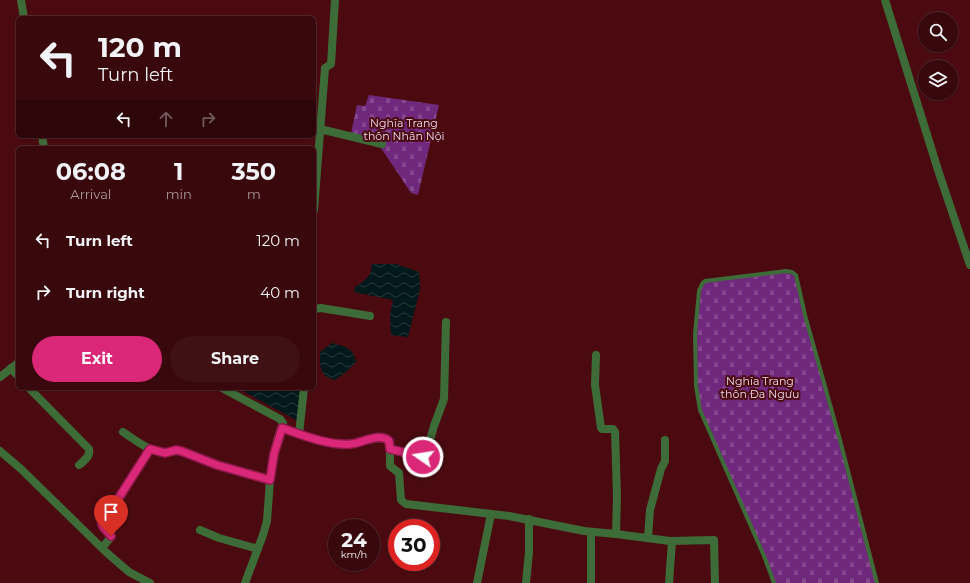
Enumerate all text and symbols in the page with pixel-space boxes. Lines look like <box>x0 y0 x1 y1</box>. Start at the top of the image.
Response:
map controls <box>918 12 958 100</box>
button: search <box>918 12 958 52</box>
text: 120 m <box>98 30 182 64</box>
icon: left <box>32 32 84 84</box>
button: layers <box>918 60 958 100</box>
text: Turn left <box>98 64 173 86</box>
icon: left <box>113 108 135 130</box>
icon: ahead <box>155 108 177 130</box>
icon: right <box>197 108 219 130</box>
park label: Nghĩa Trang thôn Nhân Nội <box>363 116 445 143</box>
text: 06:08 <box>56 157 126 186</box>
text: 1 <box>174 157 183 186</box>
text: 350 <box>232 157 276 186</box>
text: Arrival <box>70 186 111 202</box>
text: min <box>166 186 192 202</box>
text: m <box>247 186 261 202</box>
icon: left <box>32 229 54 251</box>
text: Turn left <box>66 231 133 250</box>
text: 120 m <box>256 231 300 250</box>
icon: right <box>32 281 54 303</box>
text: Turn right <box>66 283 145 302</box>
text: 40 m <box>260 283 300 302</box>
button: Exit <box>32 336 162 382</box>
button: Share <box>170 336 300 382</box>
park label: Nghĩa Trang thôn Đa Ngưu <box>721 374 799 401</box>
position arrow <box>402 436 444 478</box>
pin <box>94 495 128 536</box>
icon: arrive <box>100 501 122 523</box>
speed limit sign: 30 <box>388 519 440 571</box>
text: 24 <box>341 528 367 552</box>
text: km/h <box>341 548 367 561</box>

